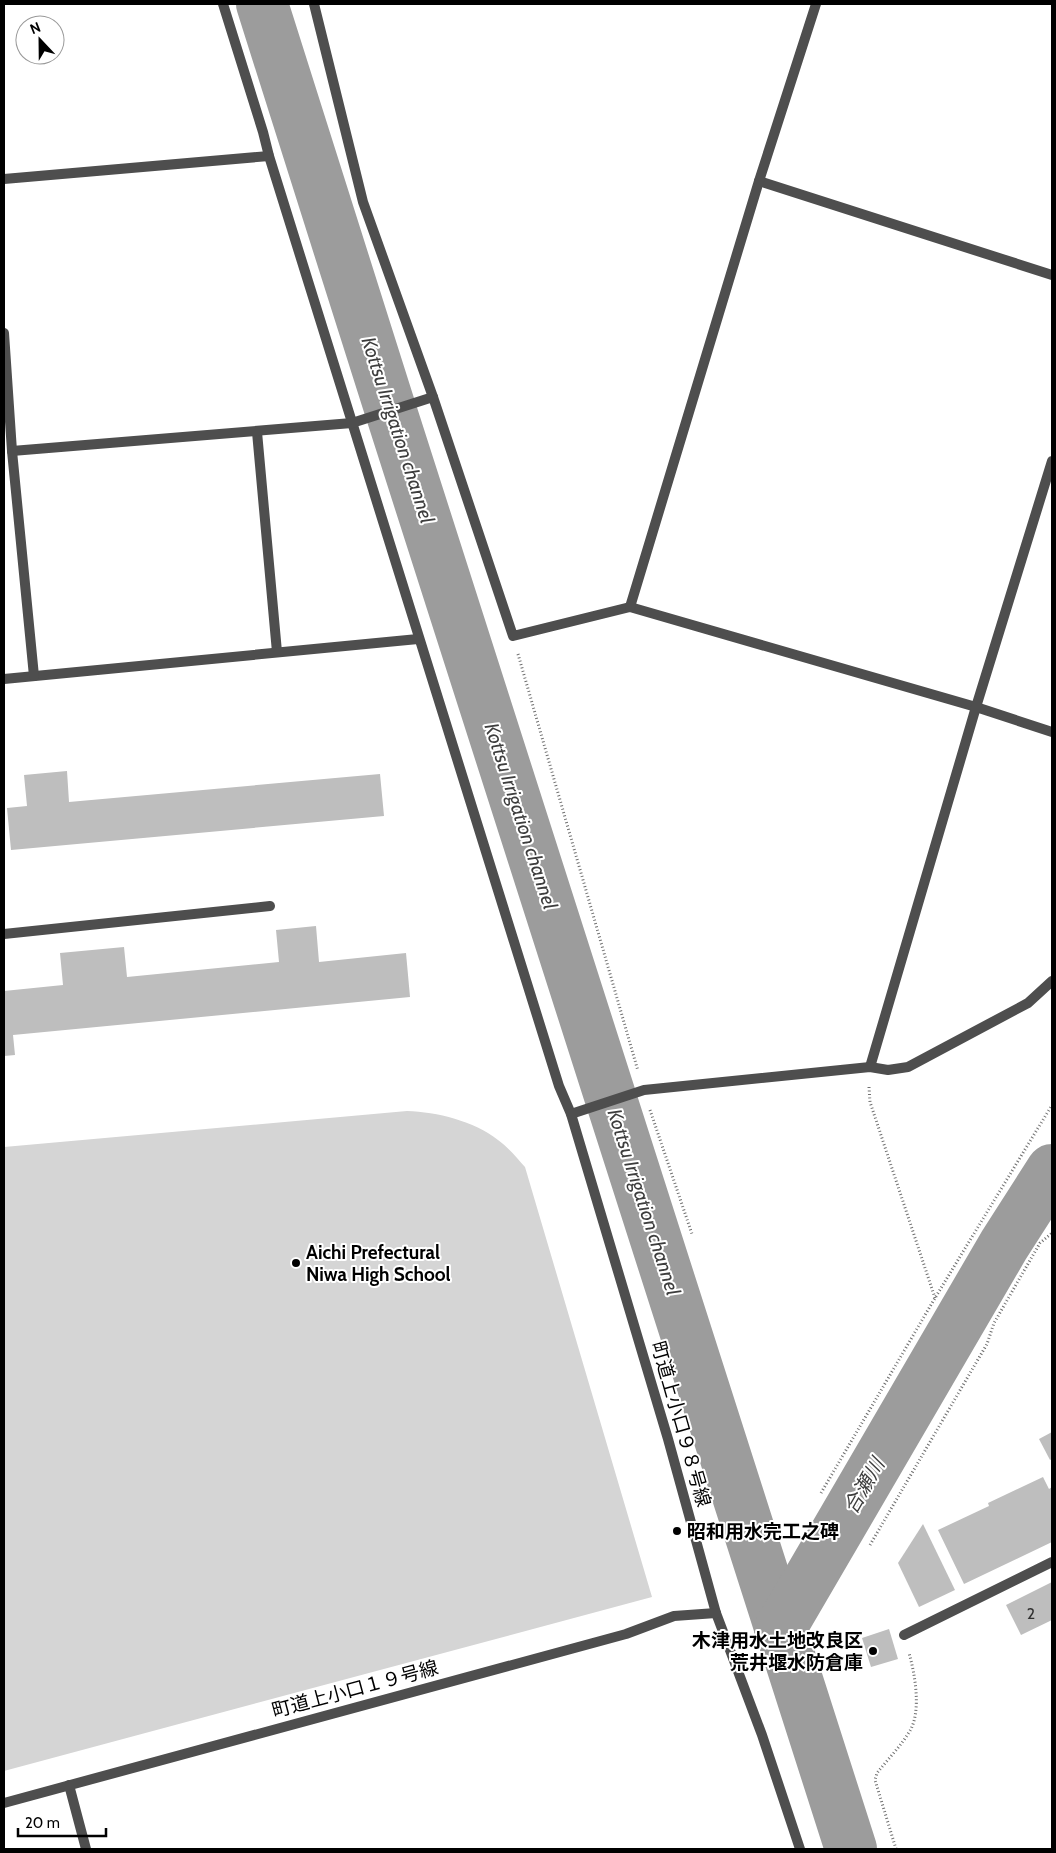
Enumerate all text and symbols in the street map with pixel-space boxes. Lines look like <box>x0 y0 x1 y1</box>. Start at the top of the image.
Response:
north arrow <box>15 15 65 65</box>
text: N <box>27 18 43 38</box>
water label: Kottsu Irrigation channel <box>357 334 440 526</box>
water label: Kottsu Irrigation channel <box>480 720 563 912</box>
water label: Kottsu Irrigation channel <box>603 1106 686 1298</box>
place label: Aichi Prefectural Niwa High School <box>306 1241 451 1286</box>
marker: Aichi Prefectural Niwa High School <box>290 1257 302 1269</box>
street label: 町道上小口９８号線 <box>646 1339 716 1509</box>
water label: 合瀬川 <box>839 1452 890 1518</box>
place label: 昭和用水完工之碑 <box>687 1520 839 1543</box>
marker: 昭和用水完工之碑 <box>671 1525 683 1537</box>
house number: 2 <box>1027 1604 1035 1623</box>
place label: 木津用水土地改良区 荒井堰水防倉庫 <box>692 1629 863 1674</box>
marker: 木津用水土地改良区 荒井堰水防倉庫 <box>867 1645 879 1657</box>
street label: 町道上小口１９号線 <box>269 1656 441 1722</box>
scale bar <box>18 1806 105 1838</box>
text: 20 m <box>25 1814 60 1832</box>

